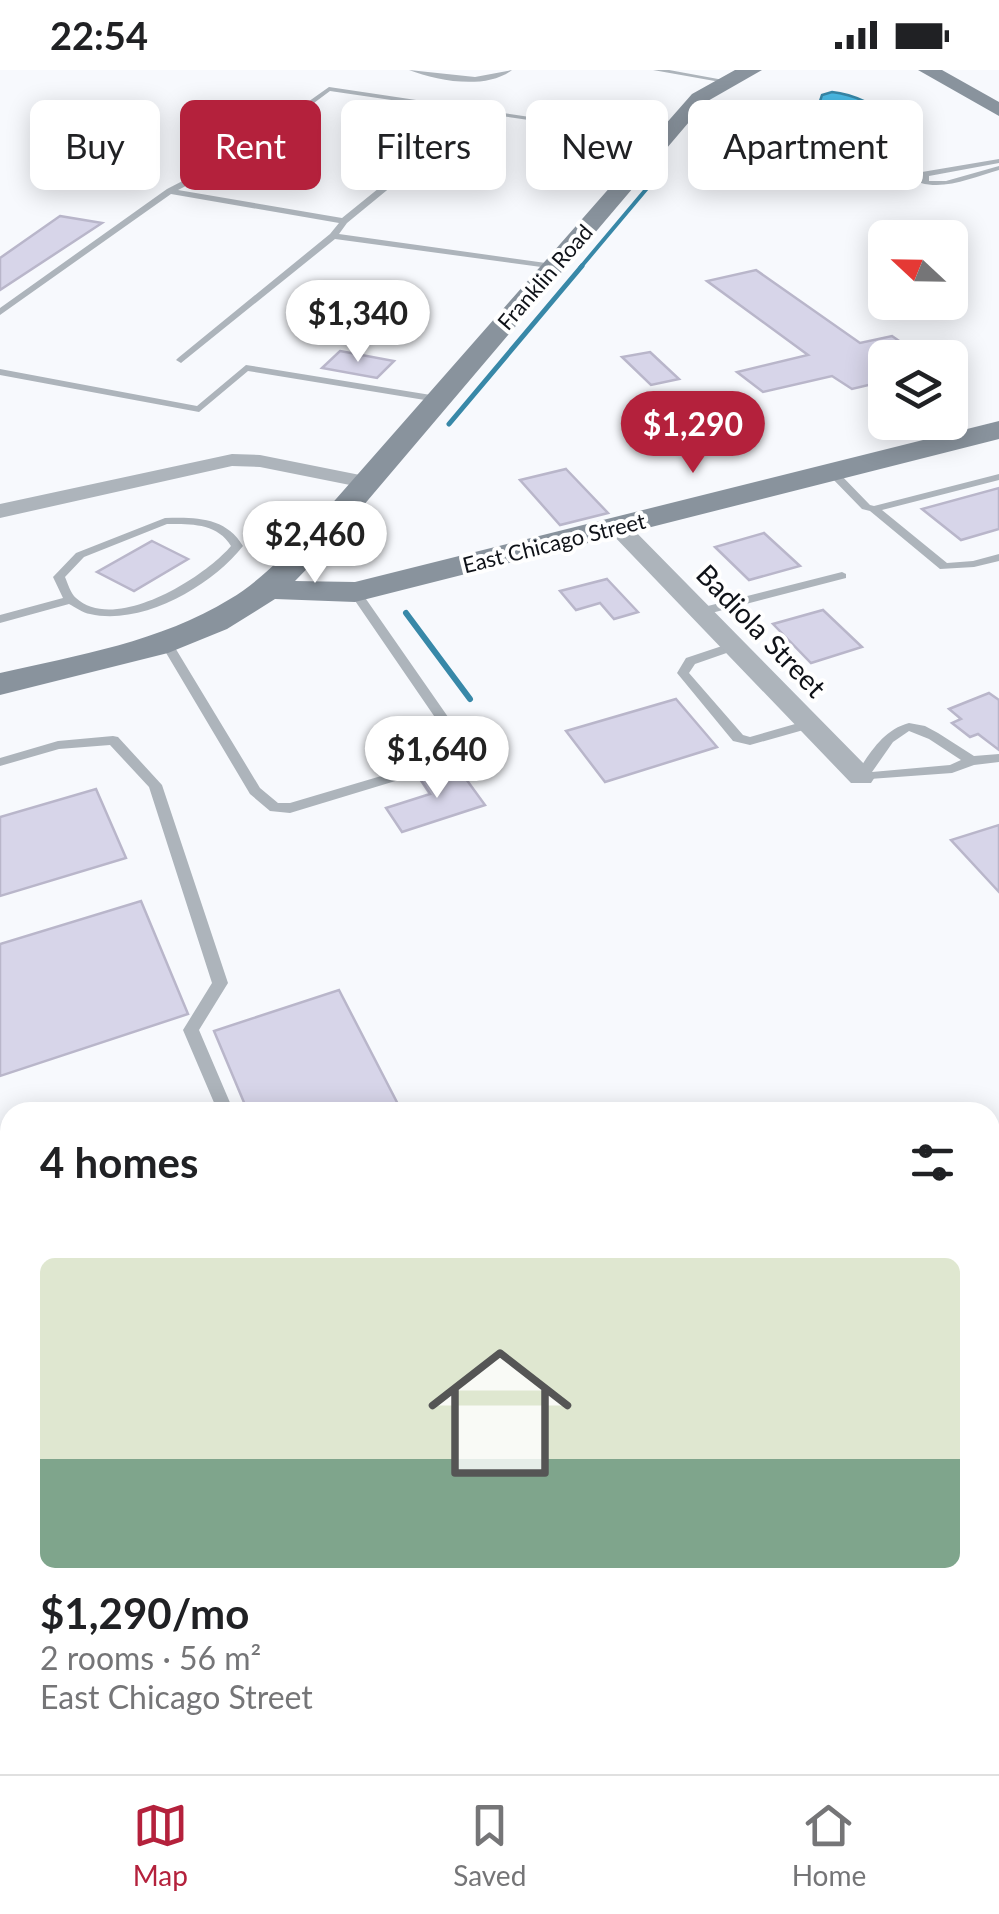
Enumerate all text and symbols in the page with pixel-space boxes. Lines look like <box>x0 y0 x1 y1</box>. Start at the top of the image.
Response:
text: 22:54 <box>50 12 148 58</box>
chip: Buy <box>30 100 160 190</box>
chip: Rent <box>180 100 321 190</box>
chip: Filters <box>341 100 506 190</box>
chip: New <box>526 100 668 190</box>
chip: Apartment <box>688 100 923 190</box>
street label: Franklin Road <box>491 218 598 335</box>
north arrow <box>868 220 968 320</box>
map controls <box>868 220 968 440</box>
pin: $1,340 <box>277 280 439 365</box>
text: $1,340 <box>308 293 408 332</box>
button: layers <box>868 340 968 440</box>
pin: $1,290 <box>612 391 774 476</box>
text: $1,290 <box>643 404 743 443</box>
pin: $2,460 <box>234 501 396 586</box>
street label: East Chicago Street <box>460 507 648 578</box>
text: $2,460 <box>265 514 365 553</box>
street label: Badiola Street <box>690 557 834 704</box>
pin: $1,640 <box>356 716 518 801</box>
text: $1,640 <box>387 729 487 768</box>
icon: filters <box>905 1135 960 1190</box>
text: 4 homes <box>40 1137 198 1187</box>
icon: home <box>410 1323 590 1503</box>
text: $1,290/mo <box>40 1588 249 1638</box>
text: 2 rooms · 56 m² <box>40 1638 261 1677</box>
text: East Chicago Street <box>40 1677 313 1716</box>
tab: Map <box>133 1798 188 1892</box>
tab: Saved <box>453 1798 526 1892</box>
tab: Home <box>792 1798 866 1892</box>

